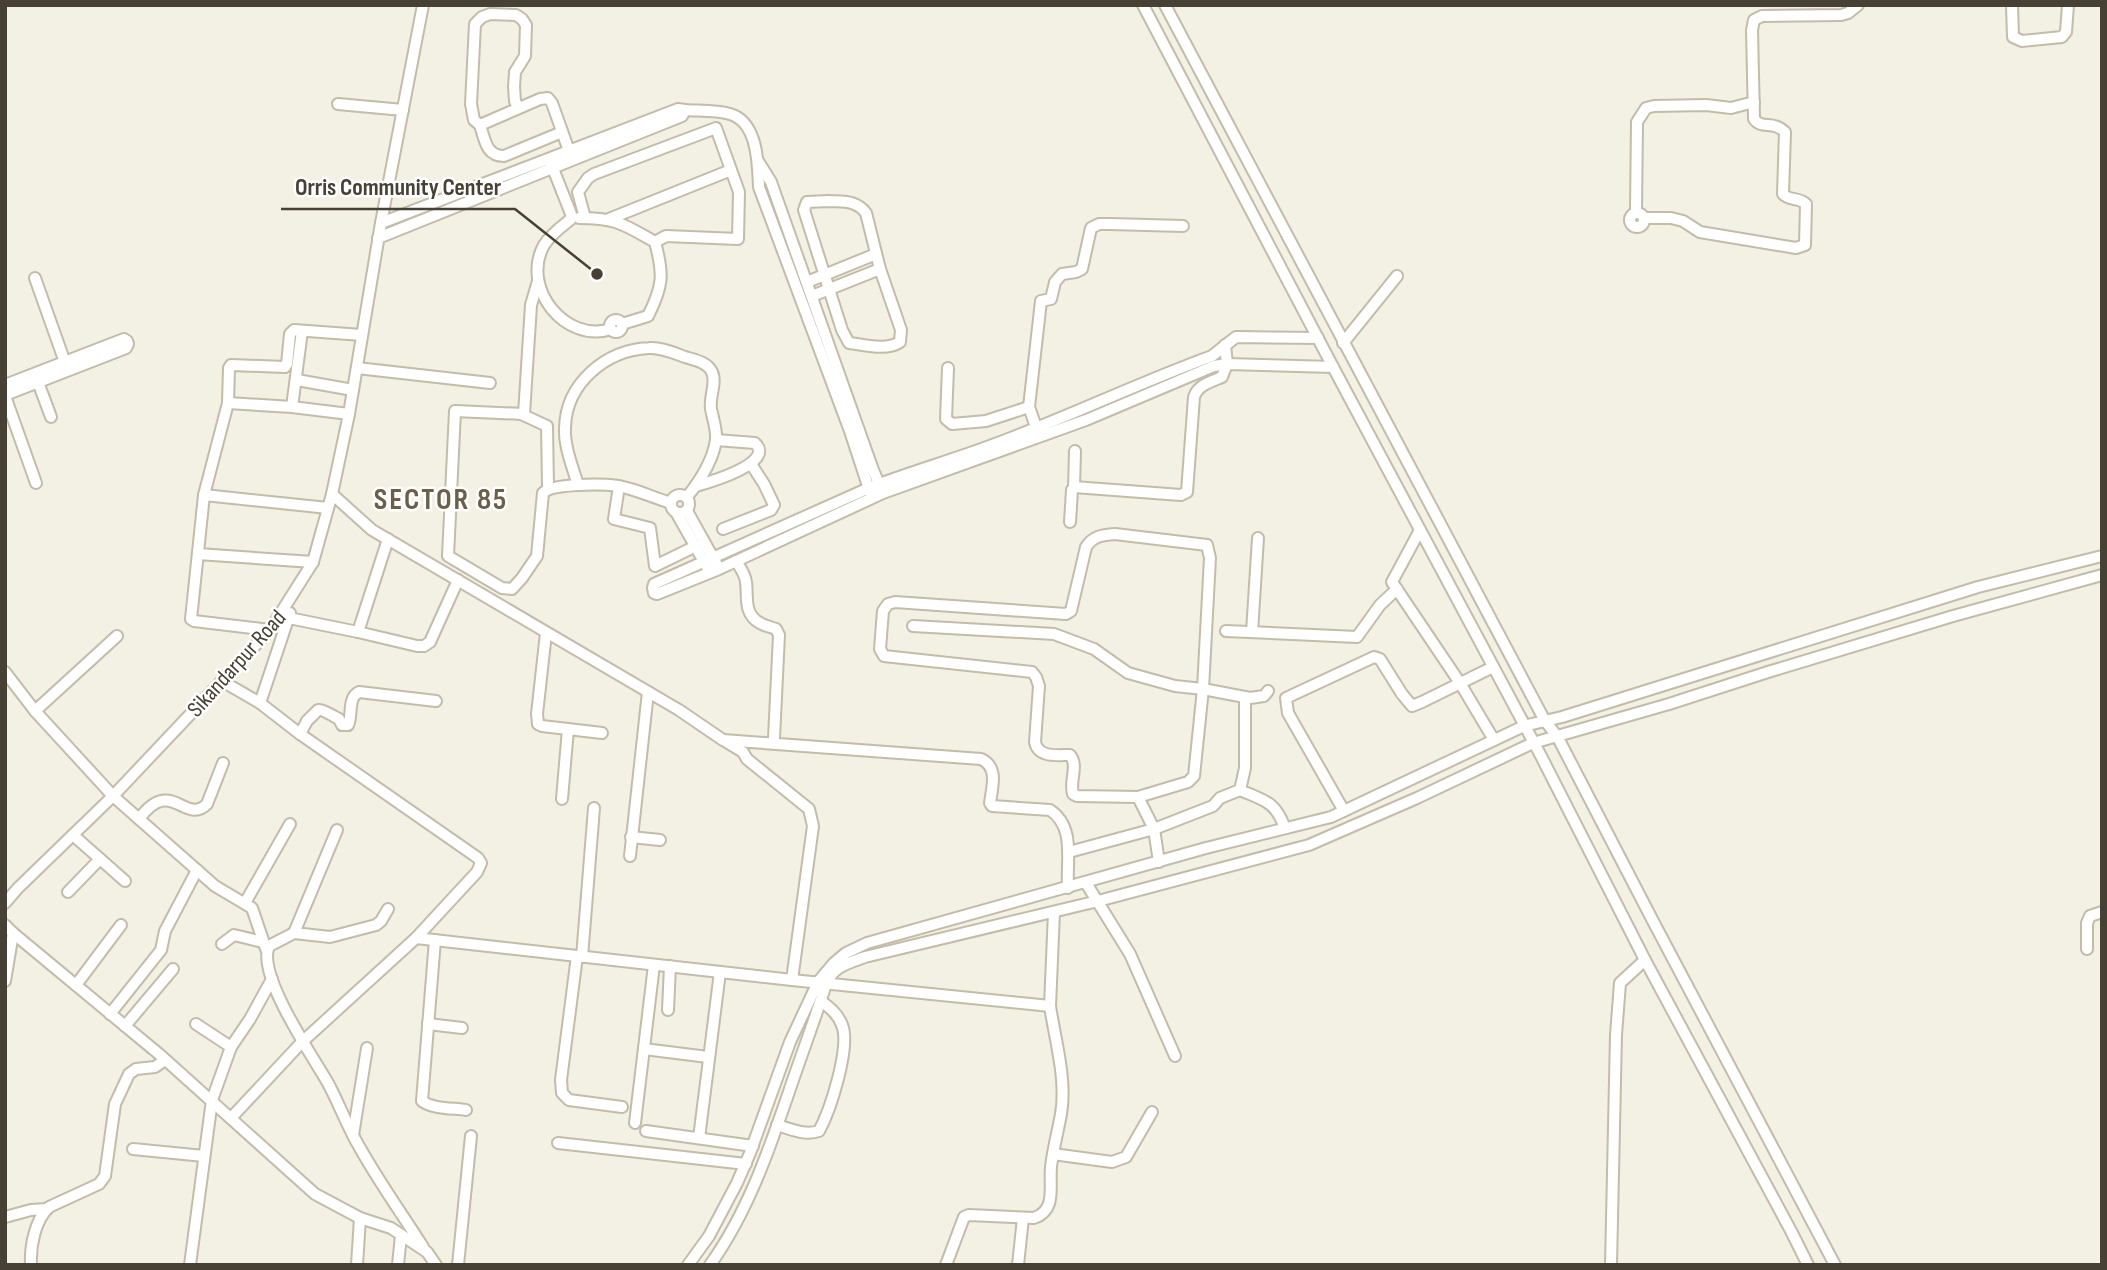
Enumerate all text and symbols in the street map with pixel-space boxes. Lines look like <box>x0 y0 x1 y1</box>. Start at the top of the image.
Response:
callout: Orris Community Center <box>281 164 515 209</box>
text: Orris Community Center <box>295 173 502 202</box>
district label: SECTOR 85 <box>374 482 508 518</box>
street label: Sikandarpur Road <box>181 604 292 723</box>

